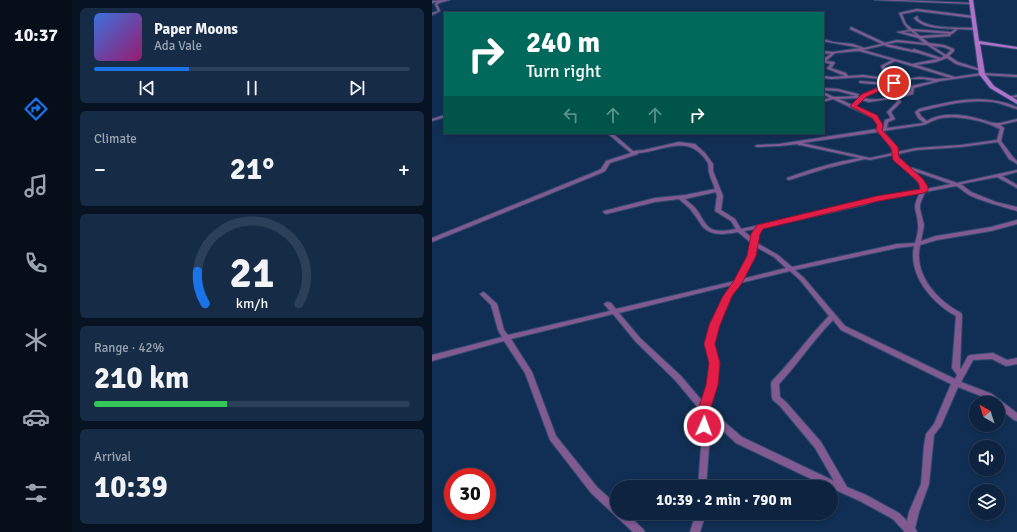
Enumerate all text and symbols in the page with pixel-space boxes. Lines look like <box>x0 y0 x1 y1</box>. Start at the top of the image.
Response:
text: Paper Moons <box>154 20 238 38</box>
text: 10:37 <box>14 24 58 46</box>
text: 240 m <box>526 26 600 60</box>
icon: right <box>460 28 512 80</box>
text: Ada Vale <box>154 38 202 54</box>
text: Turn right <box>526 60 601 82</box>
pin <box>877 66 911 100</box>
icon: arrive <box>883 72 905 94</box>
icon: previous <box>136 77 158 99</box>
icon: pause <box>241 77 263 99</box>
icon: next <box>346 77 368 99</box>
icon: directions <box>22 95 50 123</box>
icon: left <box>560 104 582 126</box>
icon: ahead <box>602 104 624 126</box>
icon: ahead <box>644 104 666 126</box>
icon: right <box>686 104 708 126</box>
text: Climate <box>94 131 137 147</box>
text: 21° <box>230 151 274 188</box>
text: − <box>94 156 106 183</box>
text: + <box>398 156 410 183</box>
icon: music <box>22 172 50 200</box>
text: 21 <box>230 248 274 299</box>
icon: phone <box>22 249 50 277</box>
text: km/h <box>236 295 268 312</box>
icon: climate <box>22 326 50 354</box>
text: Range · 42% <box>94 340 164 356</box>
text: 210 km <box>94 360 189 397</box>
north arrow <box>969 396 1005 432</box>
map controls <box>969 396 1005 520</box>
icon: car <box>22 403 50 431</box>
position arrow <box>683 405 725 447</box>
button: sound <box>969 440 1005 476</box>
text: Arrival <box>94 449 131 465</box>
speed limit sign: 30 <box>444 468 496 520</box>
text: 10:39 <box>94 469 168 506</box>
icon: filters <box>22 479 50 507</box>
button: layers <box>969 484 1005 520</box>
text: 10:39 · 2 min · 790 m <box>656 491 792 509</box>

